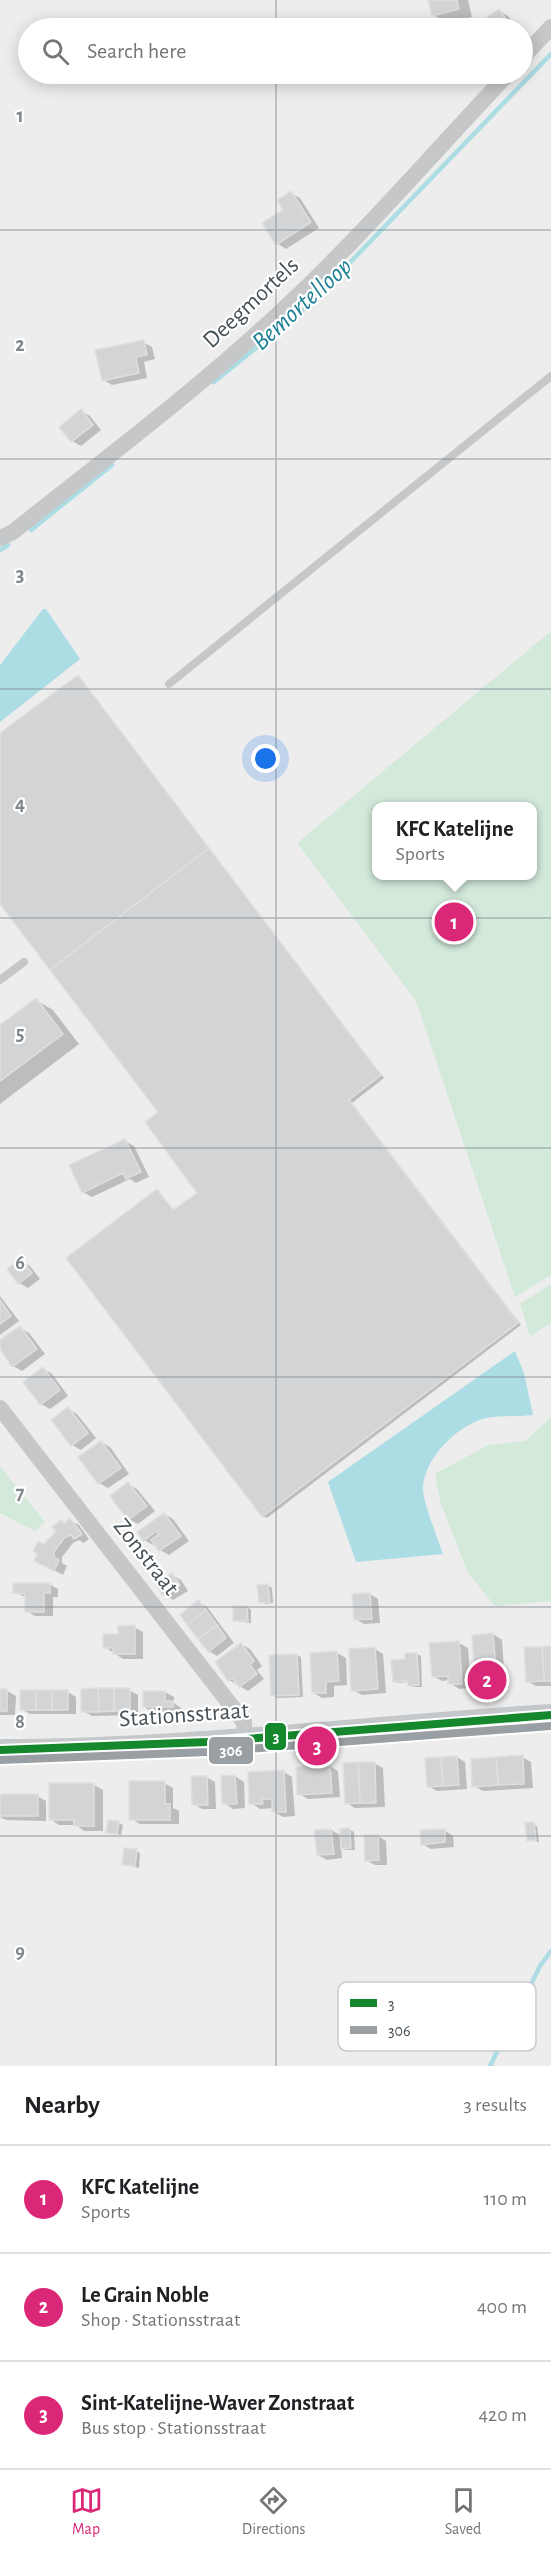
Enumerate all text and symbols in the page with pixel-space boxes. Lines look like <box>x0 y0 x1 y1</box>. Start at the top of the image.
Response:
search box <box>18 18 533 84</box>
icon: search <box>39 35 72 68</box>
text: Search here <box>87 40 186 62</box>
text: 1 <box>16 106 24 126</box>
street label: Deegmortels <box>199 253 303 353</box>
water label: Bemortelloop <box>247 253 357 355</box>
text: 2 <box>15 335 25 355</box>
text: 3 <box>16 565 24 585</box>
your location <box>251 744 280 773</box>
text: 4 <box>15 794 25 814</box>
popup <box>372 802 537 880</box>
text: KFC Katelijne <box>395 818 514 840</box>
text: Sports <box>395 844 445 864</box>
pin: 1 <box>434 900 474 944</box>
text: 5 <box>16 1024 24 1044</box>
text: 6 <box>15 1253 25 1273</box>
text: 7 <box>16 1483 25 1503</box>
street label: Zonstraat <box>109 1514 183 1600</box>
pin: 2 <box>468 1658 506 1702</box>
street label: Stationsstraat <box>118 1698 250 1732</box>
text: 8 <box>15 1712 25 1732</box>
line badge: 3 <box>264 1722 287 1751</box>
pin: 3 <box>298 1724 336 1768</box>
text: 3 <box>273 1729 280 1745</box>
line badge: 306 <box>208 1736 254 1765</box>
text: 306 <box>220 1743 243 1759</box>
text: 9 <box>15 1942 25 1962</box>
legend <box>338 1982 536 2051</box>
text: 3 <box>388 1996 395 2012</box>
text: 306 <box>388 2023 411 2039</box>
text: Nearby <box>24 2092 100 2118</box>
text: 3 results <box>463 2095 527 2115</box>
text: KFC Katelijne <box>81 2176 199 2198</box>
text: 1 <box>40 2189 47 2209</box>
text: 110 m <box>483 2189 527 2209</box>
text: Sports <box>81 2202 130 2222</box>
text: Le Grain Noble <box>81 2284 209 2306</box>
text: 2 <box>39 2297 48 2317</box>
text: 400 m <box>477 2297 527 2317</box>
text: Shop · Stationsstraat <box>81 2310 240 2330</box>
text: Sint-Katelijne-Waver Zonstraat <box>81 2392 354 2414</box>
text: 3 <box>39 2405 48 2425</box>
text: 420 m <box>478 2405 527 2425</box>
text: Bus stop · Stationsstraat <box>81 2418 266 2438</box>
tab: Map <box>70 2484 103 2539</box>
tab: Directions <box>242 2484 306 2539</box>
tab: Saved <box>445 2484 481 2539</box>

